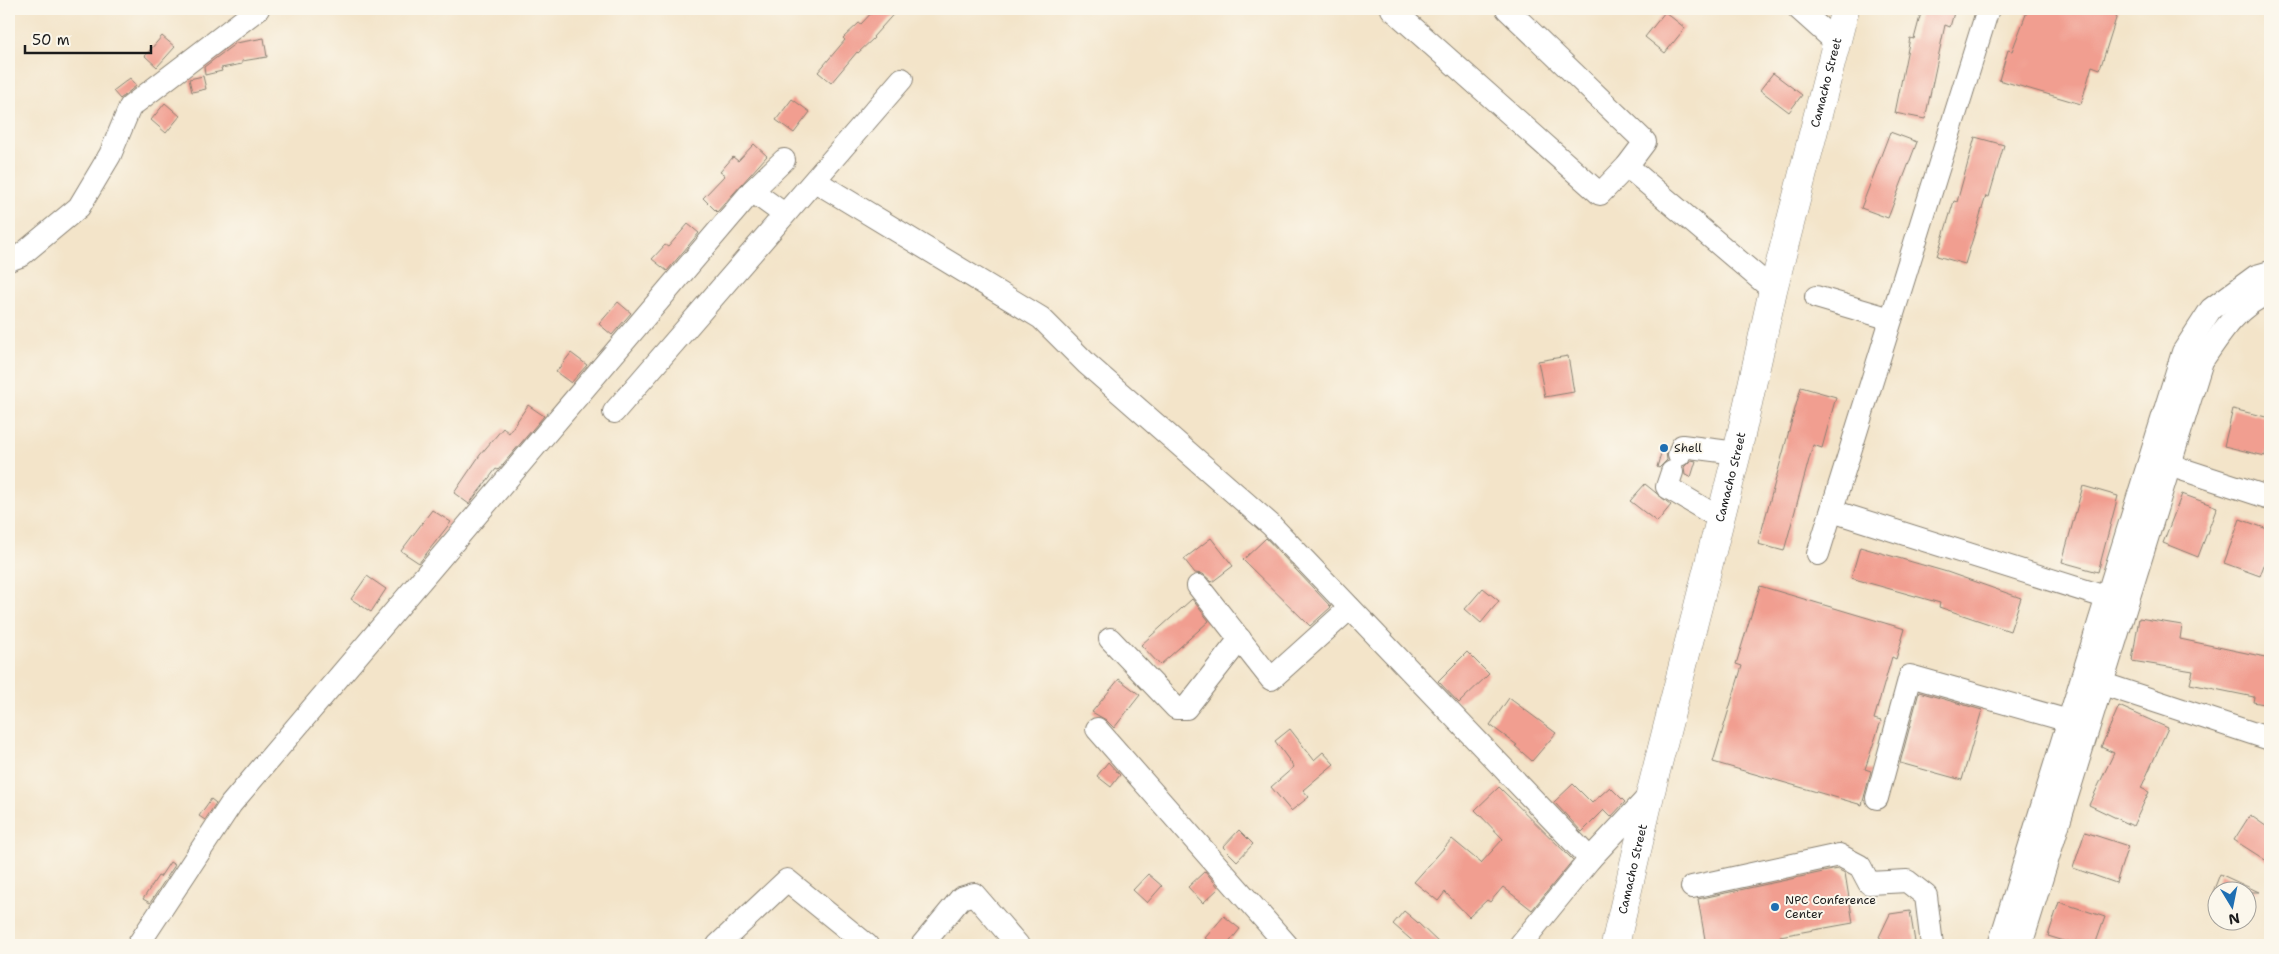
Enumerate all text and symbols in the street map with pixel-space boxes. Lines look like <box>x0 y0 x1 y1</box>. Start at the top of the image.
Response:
scale bar <box>25 22 151 54</box>
text: 50 m <box>32 30 70 50</box>
street label: Camacho Street <box>1807 36 1845 129</box>
street label: Camacho Street <box>1712 431 1749 524</box>
place label: Shell <box>1674 440 1702 456</box>
marker: Shell <box>1658 442 1670 454</box>
street label: Camacho Street <box>1614 822 1651 916</box>
north arrow <box>2206 882 2256 932</box>
place label: NPC Conference Center <box>1785 892 1876 922</box>
marker: NPC Conference Center <box>1769 901 1781 913</box>
text: N <box>2227 909 2241 929</box>

